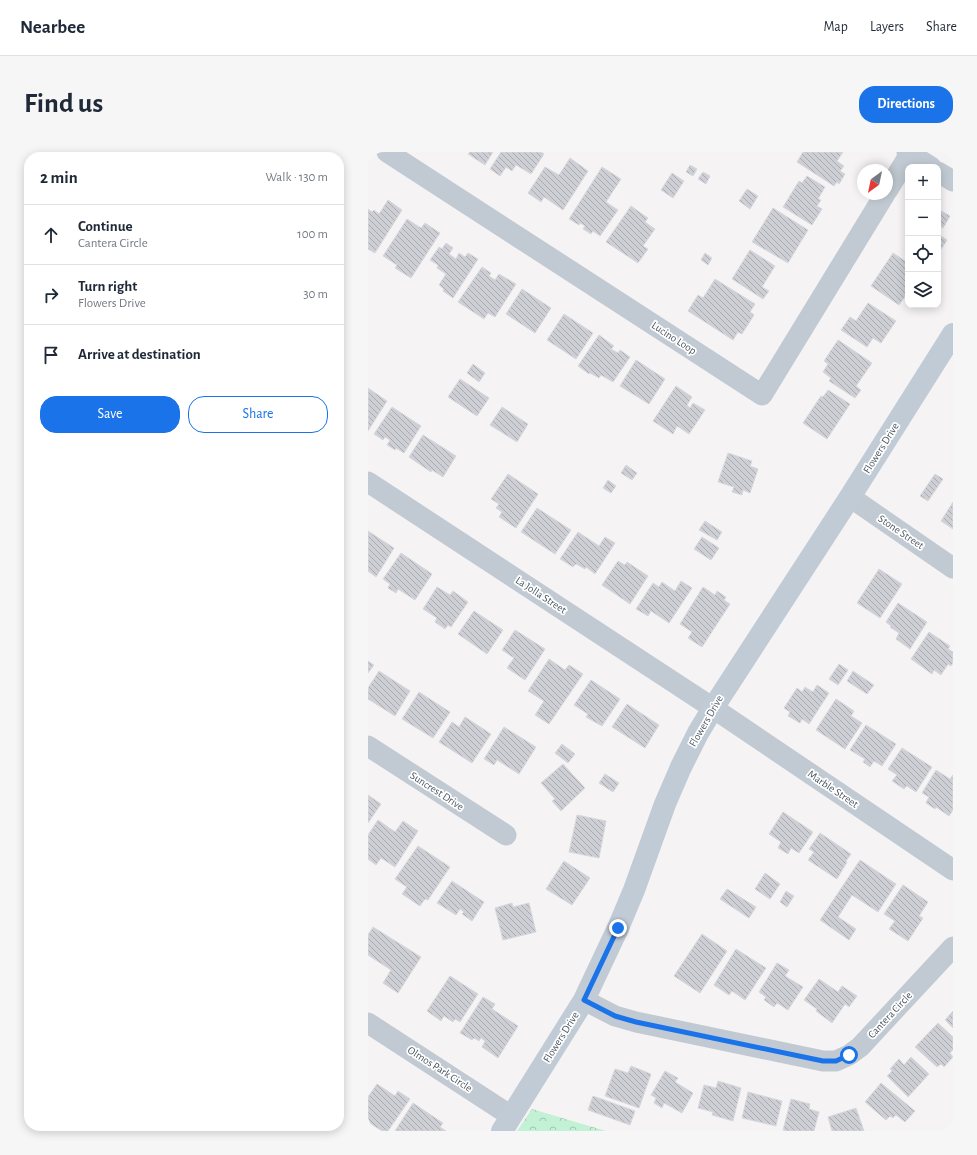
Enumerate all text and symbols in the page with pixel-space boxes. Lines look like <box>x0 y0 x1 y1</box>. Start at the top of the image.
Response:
text: Nearbee <box>20 18 85 37</box>
text: Map <box>823 20 848 34</box>
text: Layers <box>870 20 904 34</box>
text: Share <box>926 20 957 34</box>
button: Directions <box>859 86 953 123</box>
text: Find us <box>24 90 103 118</box>
north arrow <box>857 164 893 200</box>
map controls <box>905 164 941 308</box>
button: + <box>905 164 941 200</box>
text: 2 min <box>40 169 78 186</box>
text: Walk · 130 m <box>265 171 328 184</box>
button: − <box>905 200 941 236</box>
text: Continue <box>78 219 133 234</box>
icon: ahead <box>40 224 62 246</box>
text: 100 m <box>297 228 328 241</box>
button: locate <box>905 236 941 272</box>
text: Cantera Circle <box>78 237 148 250</box>
button: layers <box>905 272 941 308</box>
text: Turn right <box>78 279 137 294</box>
icon: right <box>40 284 62 306</box>
text: 30 m <box>303 288 328 301</box>
text: Flowers Drive <box>78 297 146 310</box>
street label: Lucino Loop <box>650 320 699 357</box>
icon: arrive <box>40 344 62 366</box>
text: Arrive at destination <box>78 347 201 362</box>
button: Save <box>40 396 180 433</box>
button: Share <box>188 396 328 433</box>
street label: Flowers Drive <box>861 421 901 475</box>
street label: Stone Street <box>876 513 926 551</box>
street label: La Jolla Street <box>514 575 569 616</box>
street label: Flowers Drive <box>687 693 725 749</box>
street label: Marble Street <box>806 768 861 810</box>
street label: Suncrest Drive <box>408 770 466 812</box>
route end <box>609 919 627 937</box>
street label: Cantera Circle <box>866 990 914 1040</box>
street label: Flowers Drive <box>541 1010 581 1064</box>
street label: Olmos Park Circle <box>406 1044 474 1094</box>
route start <box>840 1046 858 1064</box>

